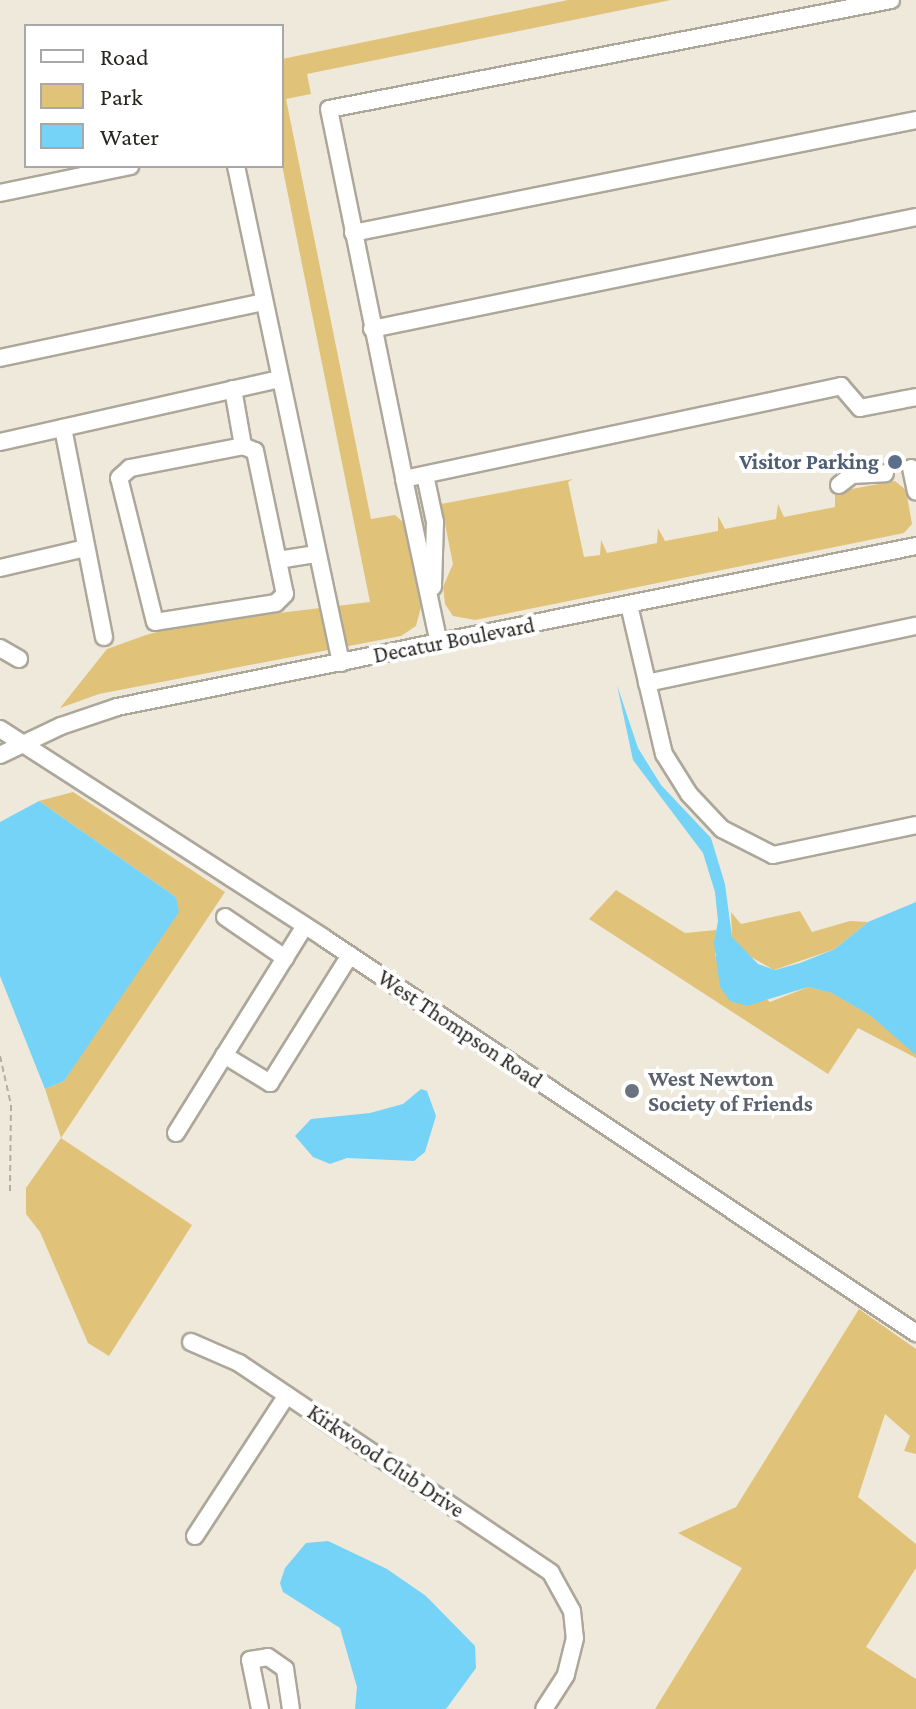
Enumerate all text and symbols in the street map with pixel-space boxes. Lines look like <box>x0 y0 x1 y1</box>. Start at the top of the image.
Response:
legend <box>24 24 284 168</box>
text: Road <box>100 43 149 70</box>
text: Park <box>100 83 143 110</box>
text: Water <box>100 123 159 150</box>
place label: Visitor Parking <box>739 449 879 475</box>
marker: Visitor Parking <box>886 453 904 471</box>
street label: Decatur Boulevard <box>371 611 537 669</box>
street label: West Thompson Road <box>373 964 547 1094</box>
place label: West Newton Society of Friends <box>648 1065 813 1116</box>
marker: West Newton Society of Friends <box>623 1082 641 1100</box>
street label: Kirkwood Club Drive <box>303 1399 469 1523</box>

